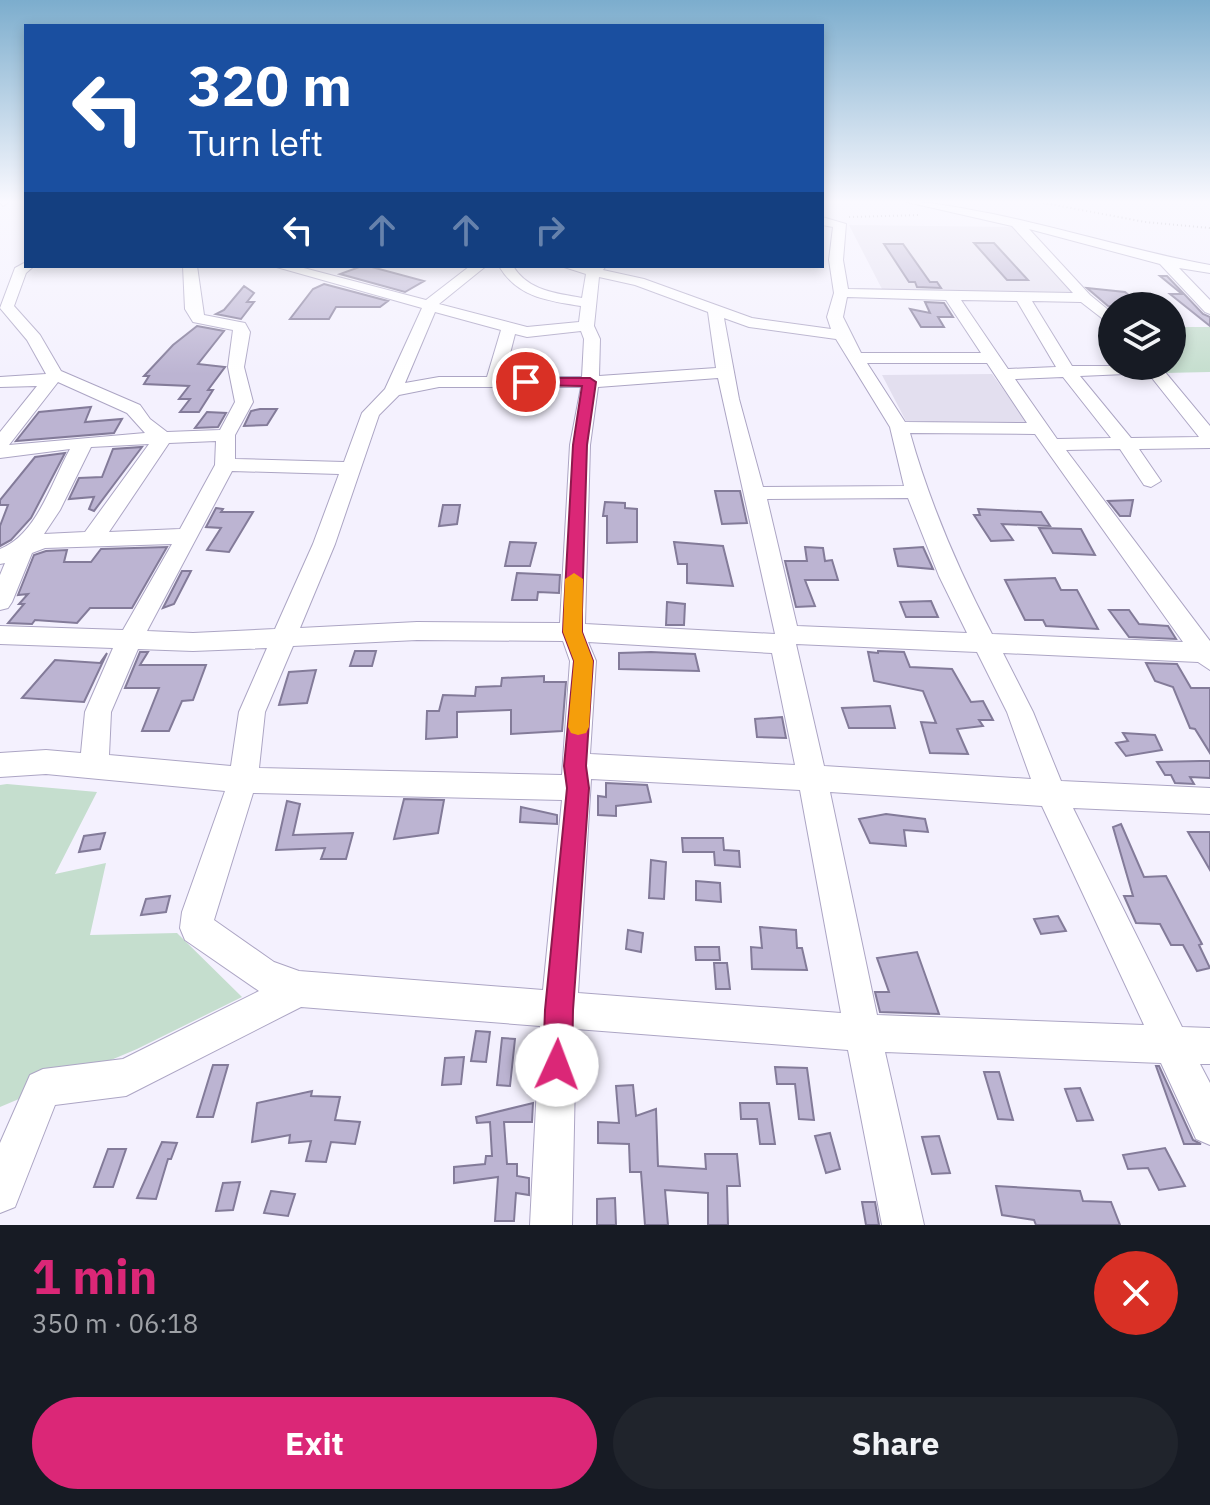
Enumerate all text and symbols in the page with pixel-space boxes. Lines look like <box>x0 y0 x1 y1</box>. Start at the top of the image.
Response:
text: 320 m <box>188 49 352 121</box>
icon: left <box>56 56 160 160</box>
text: Turn left <box>188 119 323 166</box>
icon: left <box>276 208 320 252</box>
icon: ahead <box>360 208 404 252</box>
icon: ahead <box>444 208 488 252</box>
icon: right <box>528 208 572 252</box>
map controls <box>1098 292 1186 380</box>
button: layers <box>1098 292 1186 380</box>
pin <box>492 348 560 416</box>
icon: arrive <box>504 360 548 404</box>
position arrow <box>515 1023 599 1107</box>
text: 1 min <box>32 1245 157 1307</box>
button: close <box>1094 1251 1178 1335</box>
text: 350 m · 06:18 <box>32 1306 198 1340</box>
button: Exit <box>32 1397 597 1489</box>
button: Share <box>613 1397 1178 1489</box>

